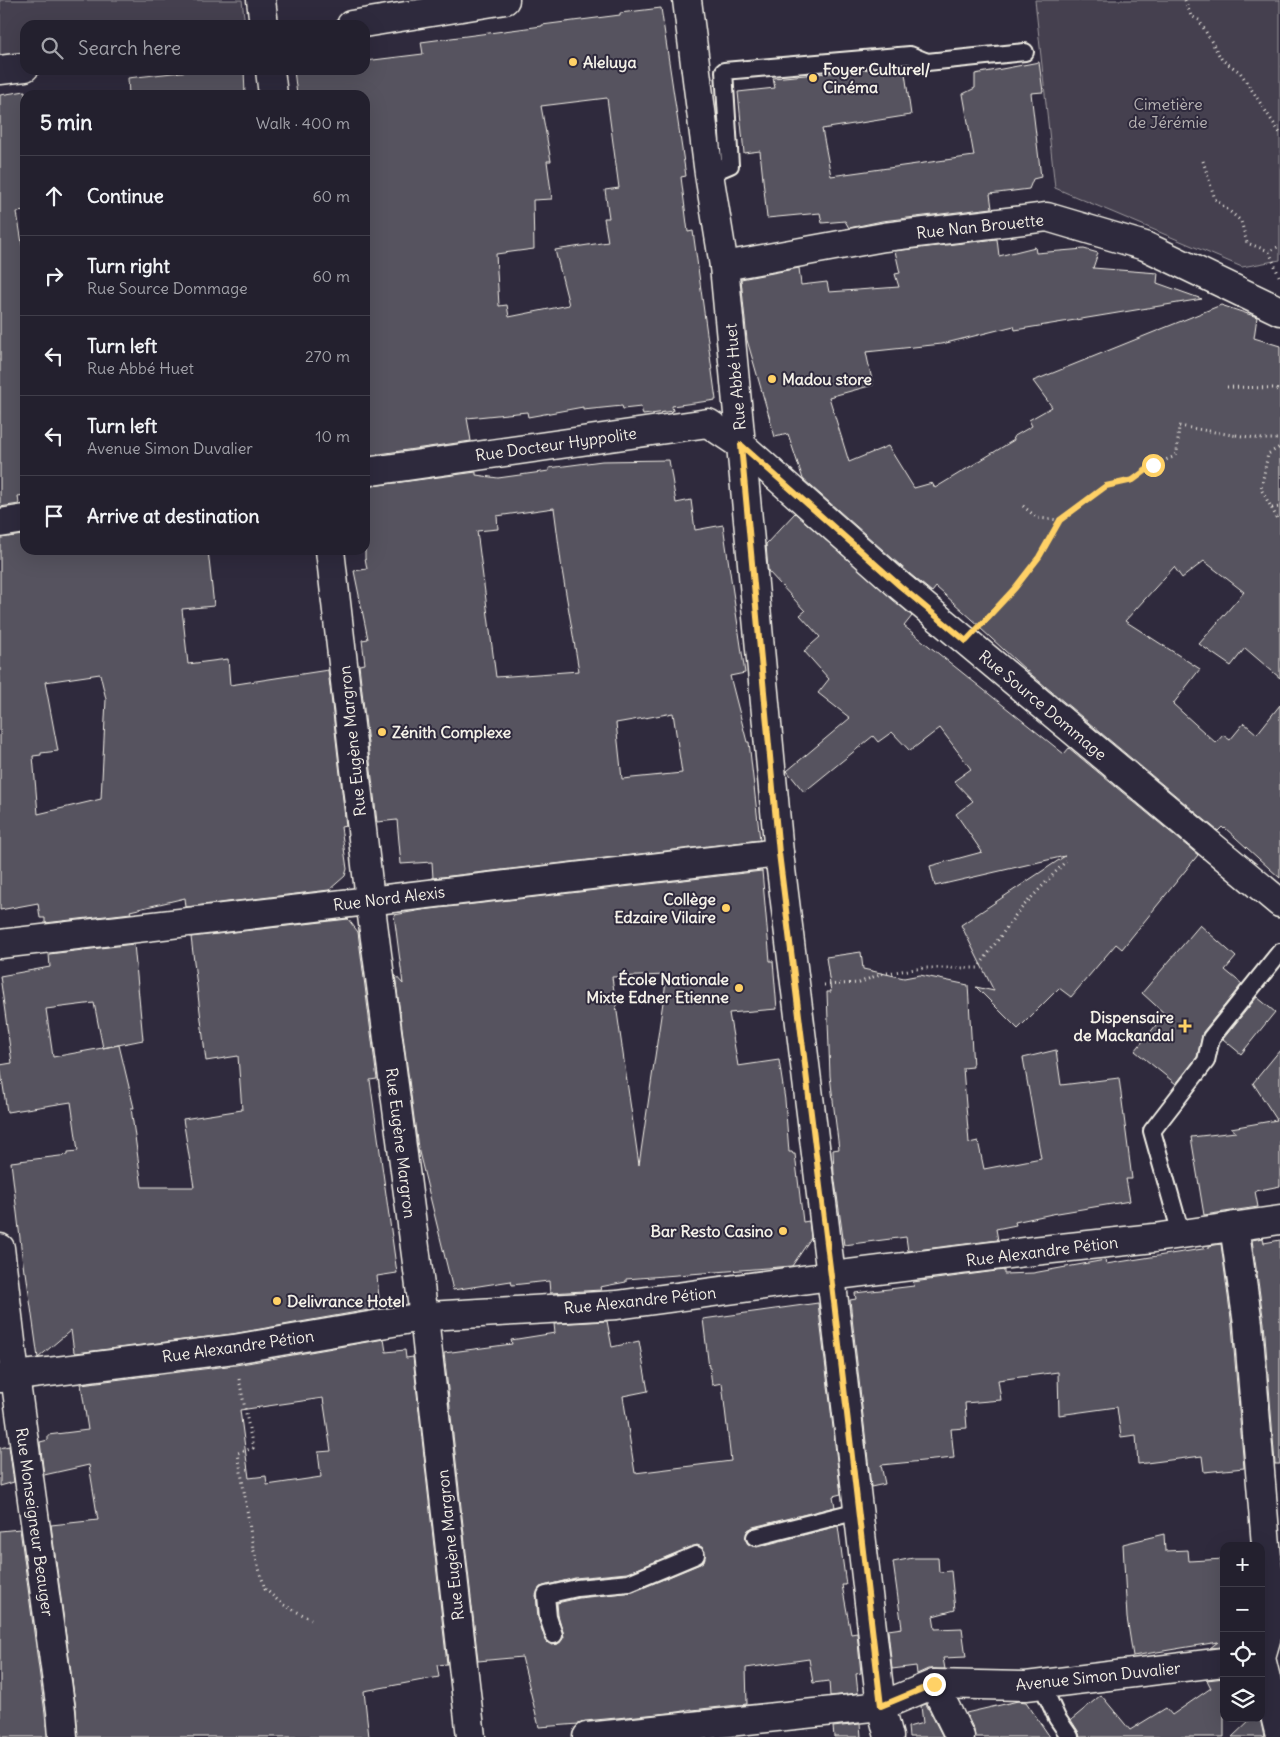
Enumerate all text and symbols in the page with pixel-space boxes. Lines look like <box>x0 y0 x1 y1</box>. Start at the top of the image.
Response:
search box <box>20 20 370 75</box>
icon: search <box>38 34 66 62</box>
text: Search here <box>78 36 181 60</box>
place label: Aleluya <box>583 52 637 73</box>
marker: Aleluya <box>567 56 579 68</box>
place label: Foyer Culturel/ Cinéma <box>823 59 931 97</box>
marker: Foyer Culturel/ Cinéma <box>807 72 819 84</box>
park label: Cimetière de Jérémie <box>1128 94 1208 132</box>
text: 5 min <box>40 109 92 136</box>
text: Walk · 400 m <box>256 113 350 133</box>
icon: ahead <box>40 182 68 210</box>
text: Continue <box>87 184 164 208</box>
text: 60 m <box>312 186 350 206</box>
street label: Rue Nan Brouette <box>915 209 1045 243</box>
text: Turn right <box>87 254 170 278</box>
icon: right <box>40 262 68 290</box>
text: 60 m <box>312 266 350 286</box>
text: Rue Source Dommage <box>87 278 248 298</box>
street label: Rue Abbé Huet <box>720 322 750 431</box>
text: Turn left <box>87 334 157 358</box>
icon: left <box>40 342 68 370</box>
text: 270 m <box>305 346 350 366</box>
text: Rue Abbé Huet <box>87 358 194 378</box>
place label: Madou store <box>782 369 872 389</box>
marker: Madou store <box>766 373 778 385</box>
text: Turn left <box>87 414 157 438</box>
icon: left <box>40 422 68 450</box>
street label: Rue Docteur Hyppolite <box>474 423 638 465</box>
text: 10 m <box>315 426 350 446</box>
text: Avenue Simon Duvalier <box>87 438 253 458</box>
route start <box>1142 454 1165 477</box>
icon: arrive <box>40 502 68 530</box>
text: Arrive at destination <box>87 504 260 528</box>
street label: Rue Source Dommage <box>975 646 1111 764</box>
street label: Rue Eugène Margron <box>334 665 370 817</box>
place label: Zénith Complexe <box>392 722 512 743</box>
marker: Zénith Complexe <box>376 726 388 738</box>
street label: Rue Nord Alexis <box>332 881 446 915</box>
place label: Collège Edzaire Vilaire <box>614 889 716 927</box>
marker: Collège Edzaire Vilaire <box>720 902 732 914</box>
place label: École Nationale Mixte Edner Etienne <box>586 969 729 1007</box>
marker: École Nationale Mixte Edner Etienne <box>733 982 745 994</box>
place label: Dispensaire de Mackandal <box>1074 1007 1174 1045</box>
marker: Dispensaire de Mackandal <box>1178 1019 1192 1033</box>
street label: Rue Eugène Margron <box>382 1067 420 1219</box>
place label: Bar Resto Casino <box>650 1221 773 1241</box>
marker: Bar Resto Casino <box>777 1225 789 1237</box>
street label: Rue Alexandre Pétion <box>965 1232 1119 1270</box>
street label: Rue Alexandre Pétion <box>563 1282 717 1318</box>
place label: Delivrance Hotel <box>287 1291 405 1311</box>
marker: Delivrance Hotel <box>271 1295 283 1307</box>
street label: Rue Alexandre Pétion <box>161 1325 315 1367</box>
street label: Rue Monseigneur Beauger <box>12 1426 58 1618</box>
street label: Rue Eugène Margron <box>432 1469 468 1621</box>
map controls <box>1220 1542 1265 1722</box>
button: + <box>1220 1542 1265 1587</box>
button: − <box>1220 1587 1265 1632</box>
button: locate <box>1220 1632 1265 1677</box>
street label: Avenue Simon Duvalier <box>1014 1657 1182 1695</box>
route end <box>923 1673 946 1696</box>
button: layers <box>1220 1677 1265 1722</box>

